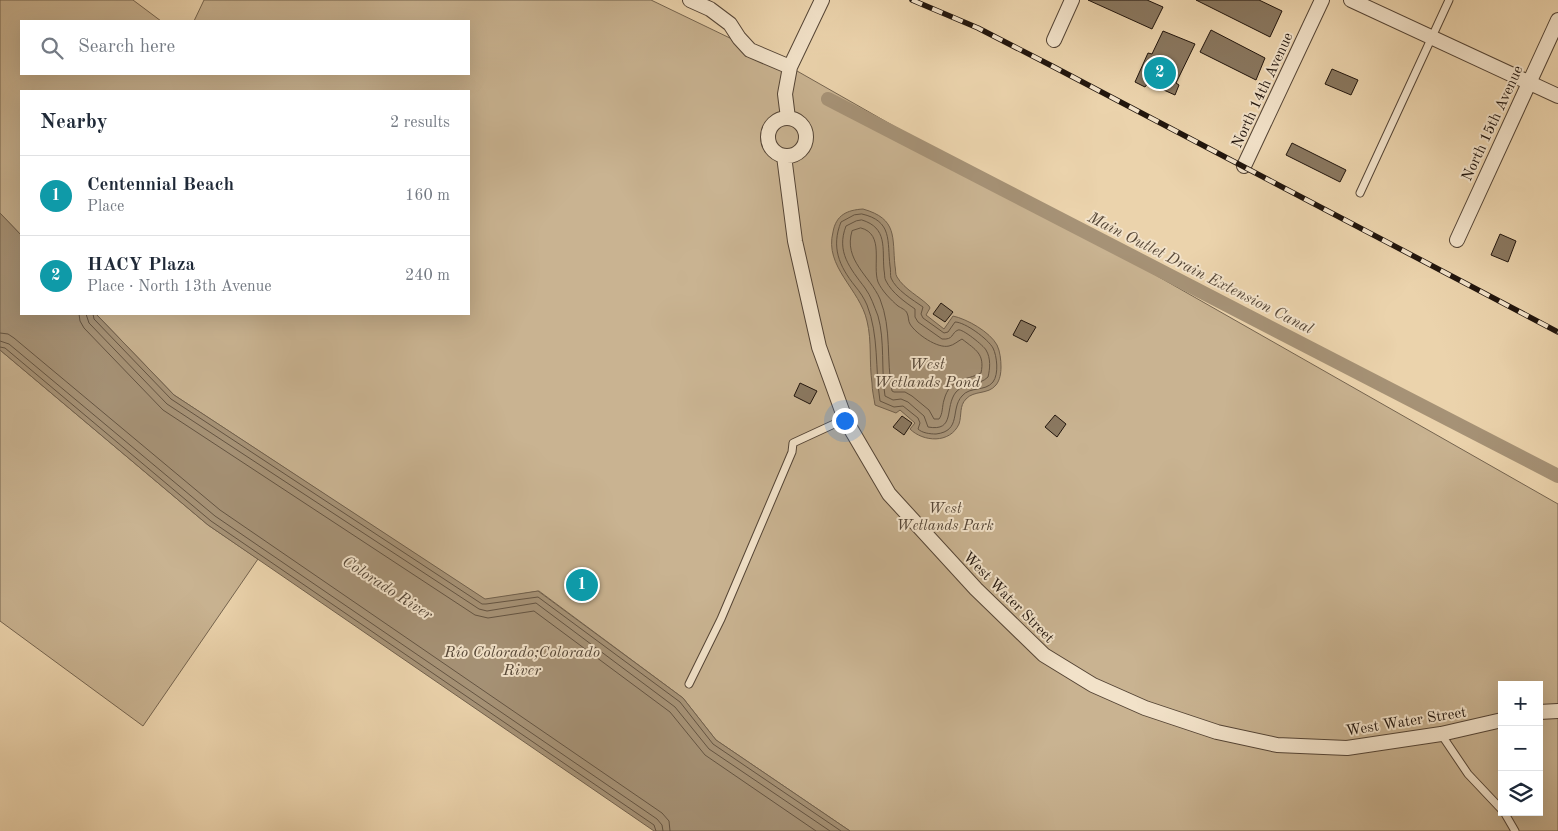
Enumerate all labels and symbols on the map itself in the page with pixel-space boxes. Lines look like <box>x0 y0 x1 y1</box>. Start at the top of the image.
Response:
street label: North 14th Avenue <box>1230 31 1297 151</box>
pin: 2 <box>1144 54 1176 92</box>
street label: North 15th Avenue <box>1460 64 1527 184</box>
water label: Main Outlet Drain Extension Canal <box>1084 209 1316 338</box>
water label: West Wetlands Pond <box>874 357 981 391</box>
your location <box>832 408 858 434</box>
park label: West Wetlands Park <box>896 502 994 534</box>
street label: West Water Street <box>960 550 1056 646</box>
water label: Colorado River <box>339 554 436 624</box>
pin: 1 <box>566 566 598 604</box>
water label: Río Colorado;Colorado River <box>443 645 600 679</box>
street label: West Water Street <box>1345 706 1468 739</box>

